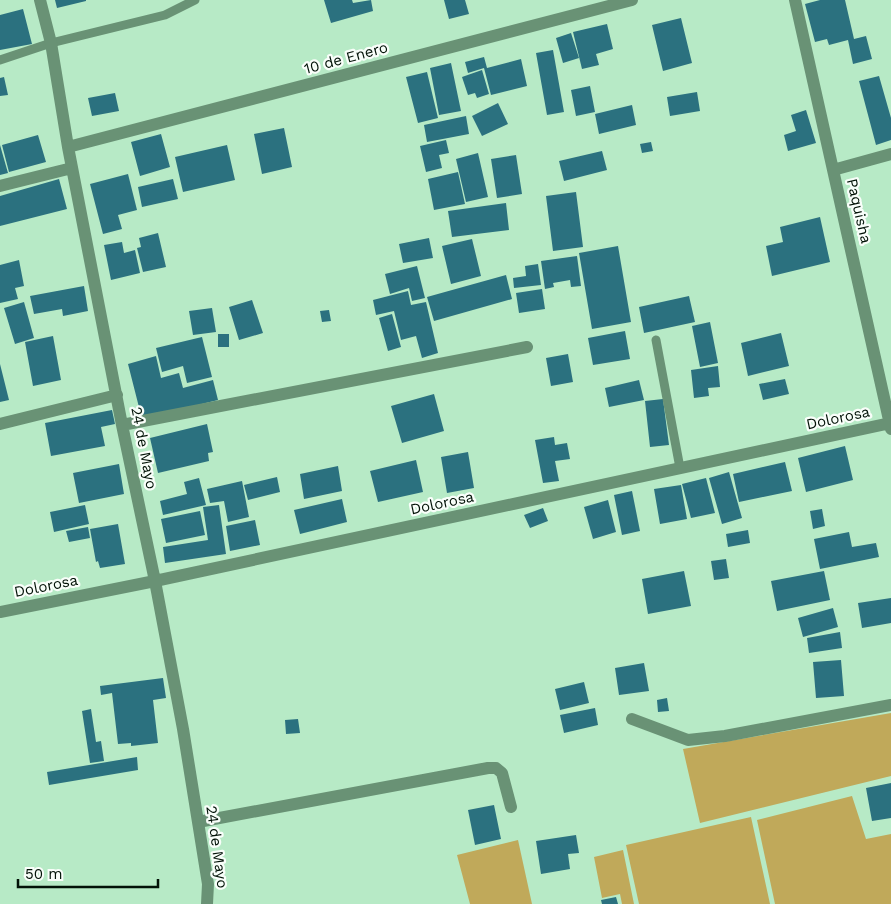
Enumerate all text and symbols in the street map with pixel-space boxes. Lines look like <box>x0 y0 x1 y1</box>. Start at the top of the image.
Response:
street label: 10 de Enero <box>302 38 390 78</box>
street label: Paquisha <box>843 177 875 246</box>
street label: Dolorosa <box>804 402 872 434</box>
street label: 24 de Mayo <box>127 405 161 491</box>
street label: Dolorosa <box>408 487 476 519</box>
street label: Dolorosa <box>13 571 80 601</box>
street label: 24 de Mayo <box>202 805 232 889</box>
scale bar <box>18 856 158 888</box>
text: 50 m <box>25 865 62 883</box>

